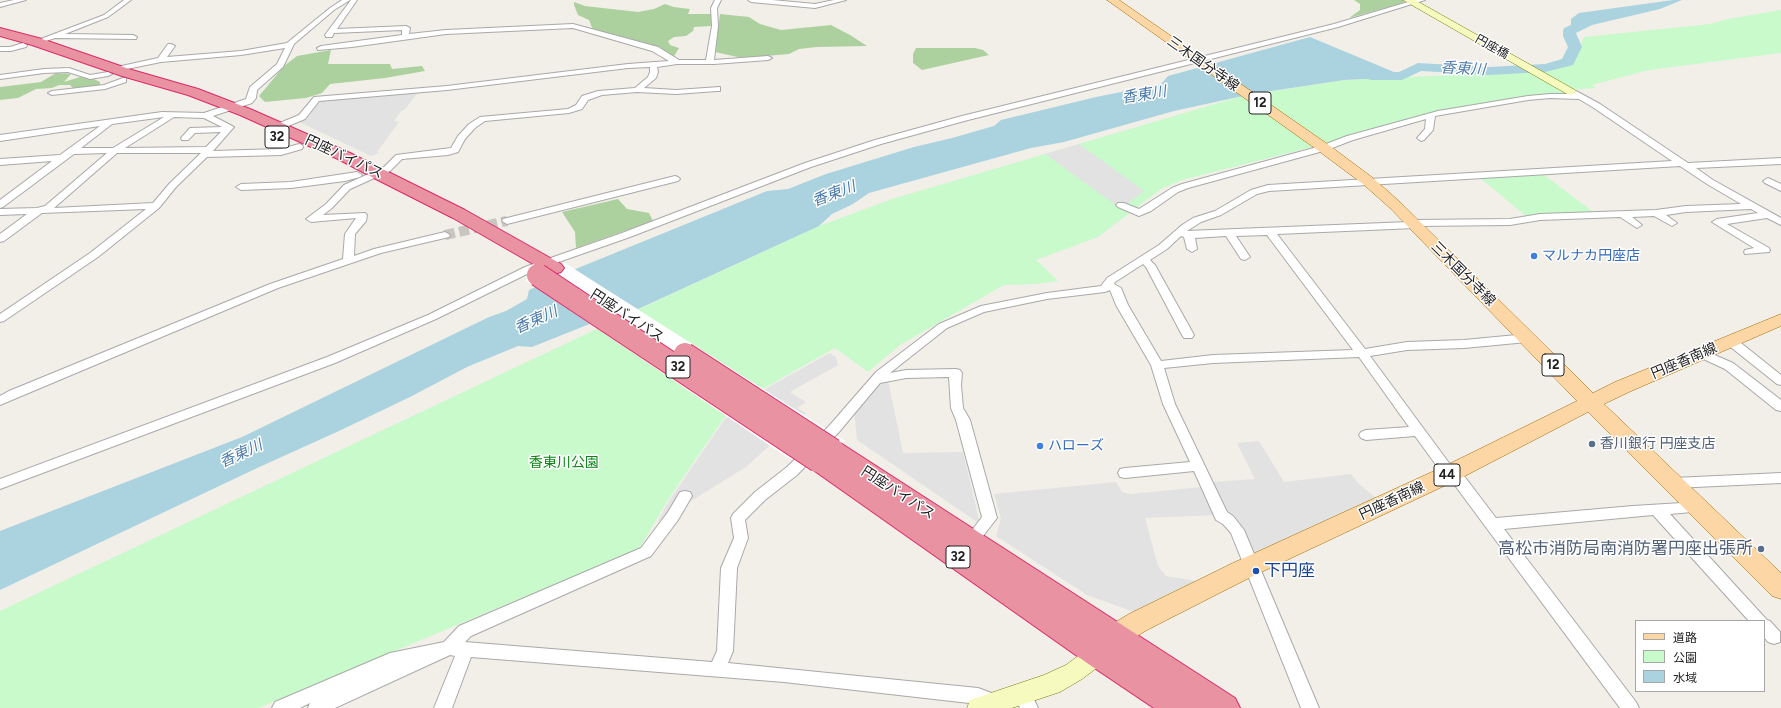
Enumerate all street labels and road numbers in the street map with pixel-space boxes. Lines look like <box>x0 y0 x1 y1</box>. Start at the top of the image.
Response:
street label: 円座橋 <box>1473 32 1511 62</box>
street label: 三木国分寺線 <box>1164 33 1242 95</box>
road number: 12 <box>1249 92 1271 114</box>
road number: 32 <box>265 126 289 148</box>
street label: 円座バイパス <box>302 132 386 182</box>
street label: 三木国分寺線 <box>1427 238 1499 310</box>
street label: 円座バイパス <box>587 286 667 346</box>
street label: 円座香南線 <box>1649 340 1719 382</box>
road number: 12 <box>1542 354 1564 376</box>
road number: 32 <box>666 356 690 378</box>
street label: 円座バイパス <box>858 463 938 523</box>
road number: 44 <box>1434 464 1460 486</box>
street label: 円座香南線 <box>1357 479 1427 523</box>
road number: 32 <box>946 546 970 568</box>

